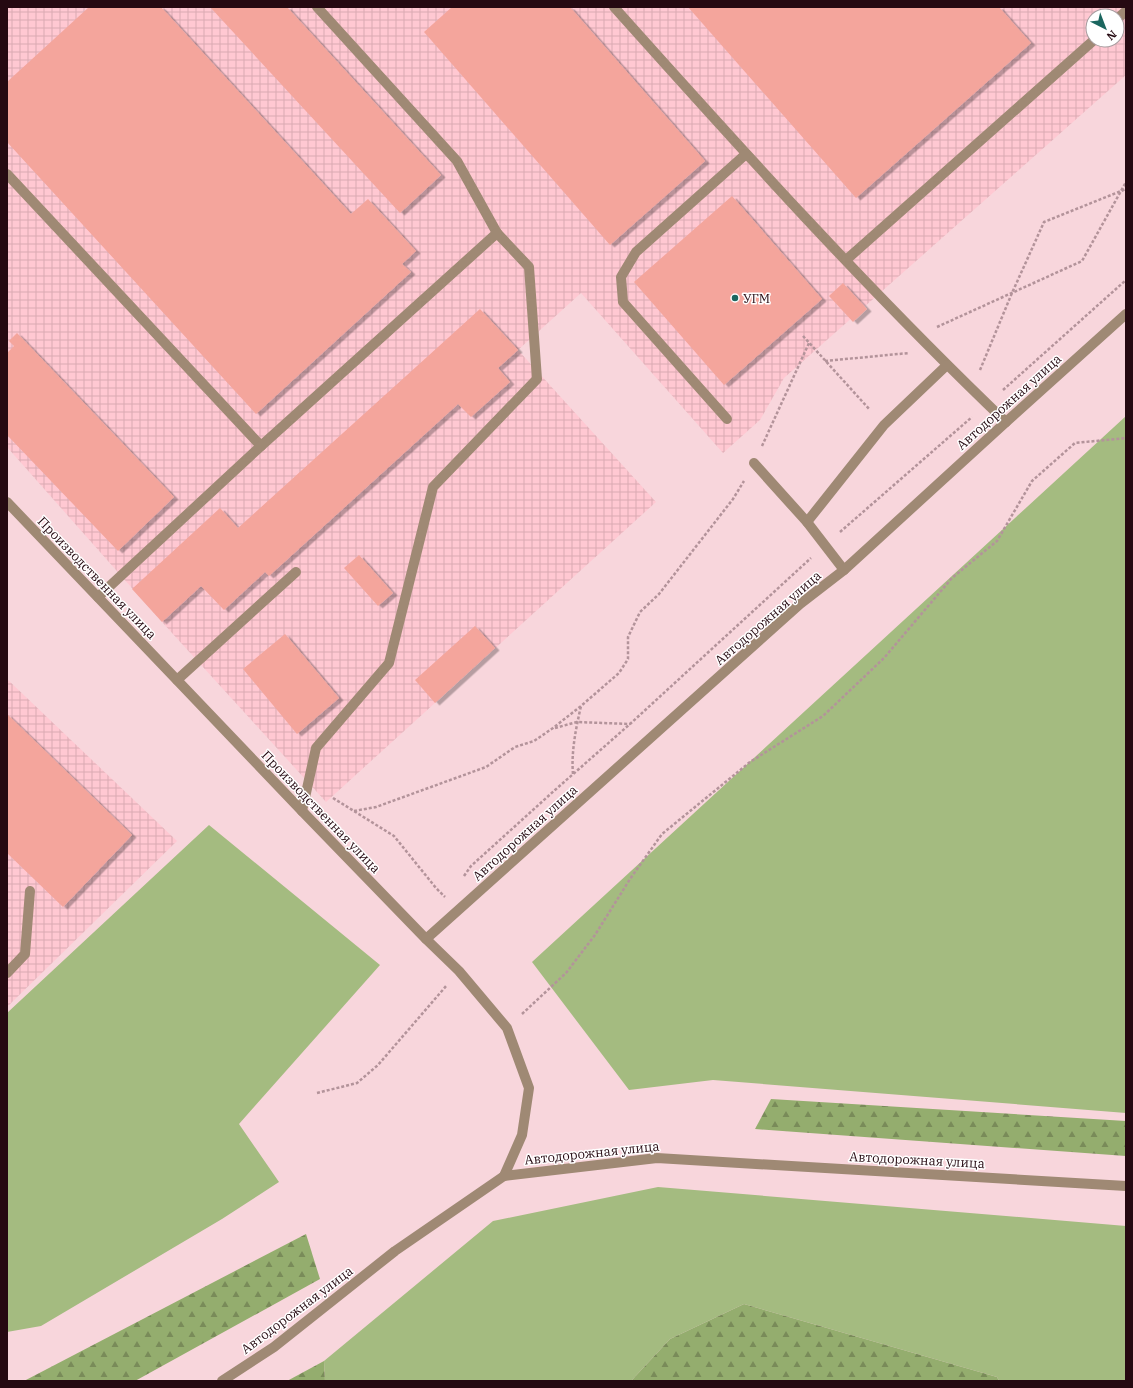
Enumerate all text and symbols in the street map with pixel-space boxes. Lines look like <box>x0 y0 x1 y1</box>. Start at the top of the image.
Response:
north arrow <box>1085 8 1125 48</box>
text: N <box>1104 27 1120 44</box>
place label: УГМ <box>743 290 770 307</box>
marker: УГМ <box>730 293 740 303</box>
street label: Автодорожная улица <box>953 350 1065 454</box>
street label: Производственная улица <box>34 513 160 643</box>
street label: Автодорожная улица <box>711 567 825 669</box>
street label: Производственная улица <box>258 747 384 877</box>
street label: Автодорожная улица <box>469 781 581 885</box>
street label: Автодорожная улица <box>524 1137 660 1169</box>
street label: Автодорожная улица <box>849 1148 985 1172</box>
street label: Автодорожная улица <box>238 1262 356 1358</box>

